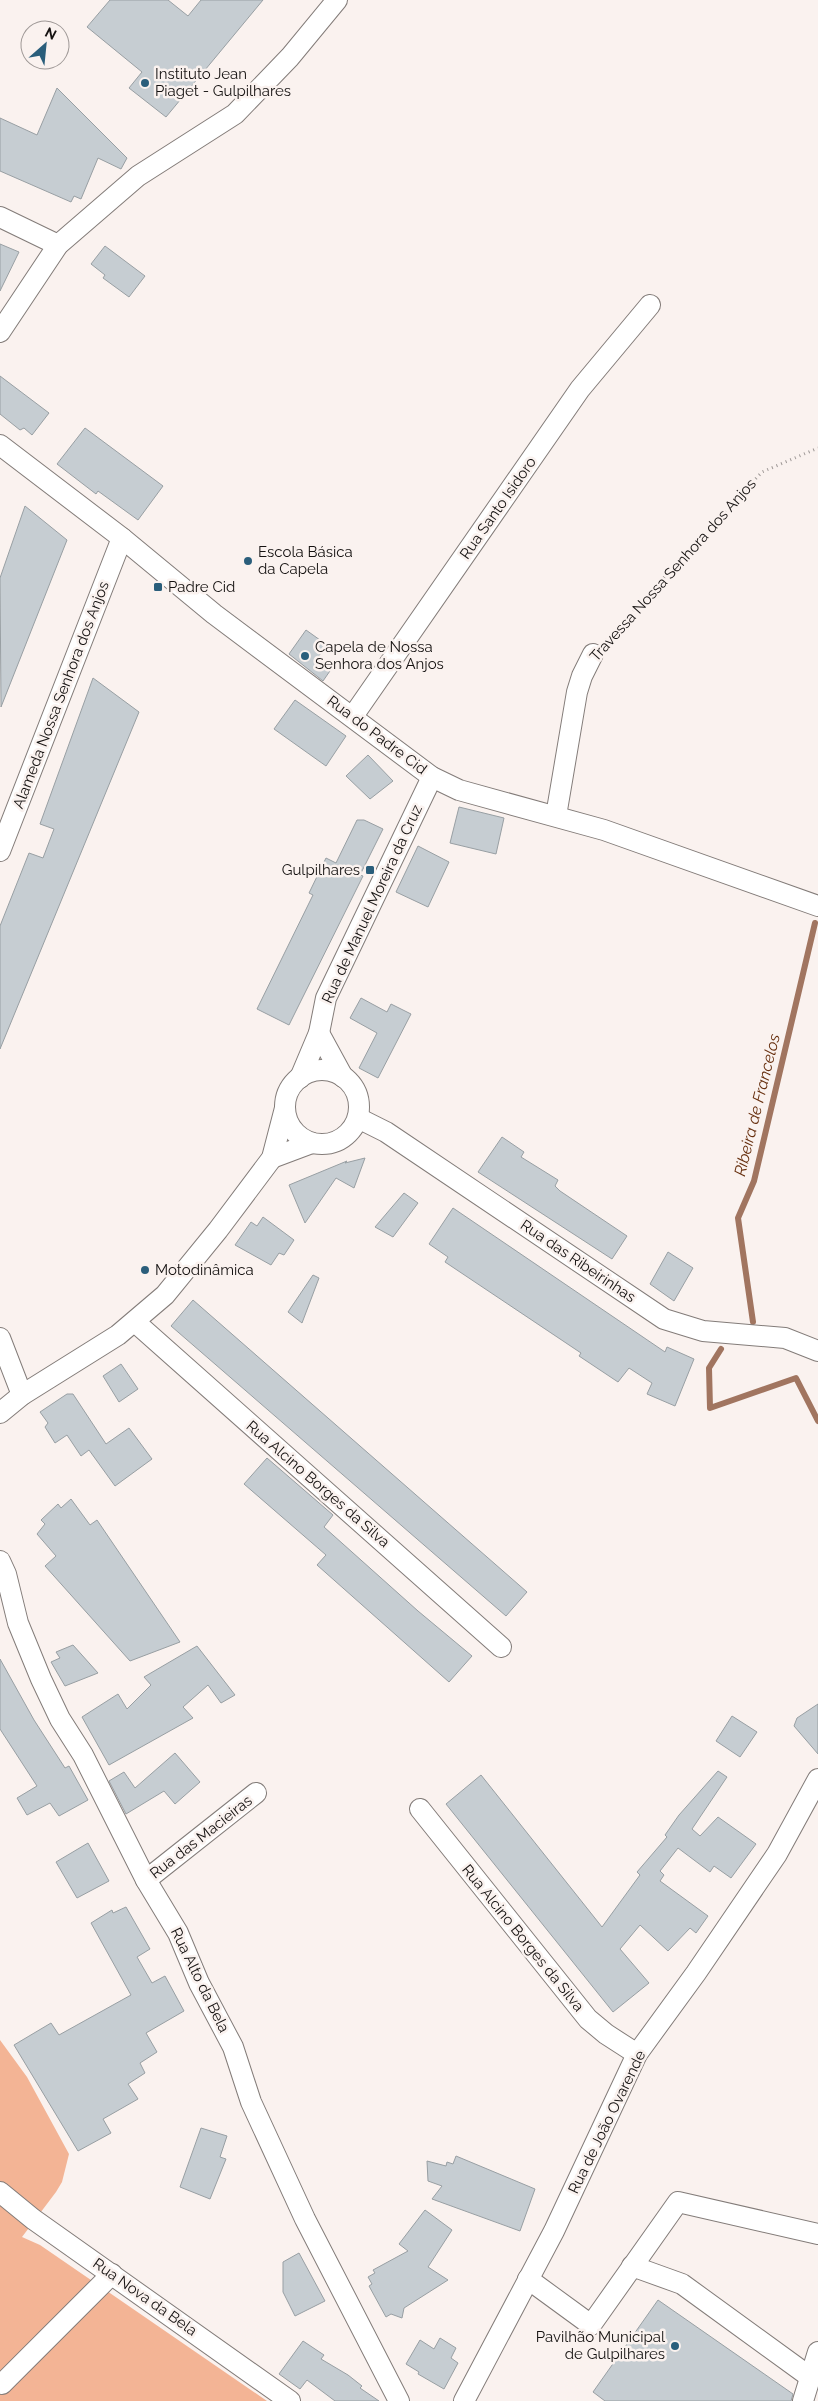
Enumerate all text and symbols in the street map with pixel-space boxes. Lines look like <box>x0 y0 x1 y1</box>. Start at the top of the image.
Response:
north arrow <box>20 20 70 70</box>
text: N <box>43 24 59 43</box>
place label: Instituto Jean Piaget - Gulpilhares <box>155 65 291 100</box>
marker: Instituto Jean Piaget - Gulpilhares <box>139 77 151 89</box>
street label: Rua Santo Isidoro <box>456 453 540 563</box>
street label: Travessa Nossa Senhora dos Anjos <box>586 475 760 665</box>
place label: Escola Básica da Capela <box>258 543 353 578</box>
marker: Escola Básica da Capela <box>242 555 254 567</box>
place label: Padre Cid <box>168 578 235 596</box>
street label: Alameda Nossa Senhora dos Anjos <box>9 579 113 811</box>
marker: Padre Cid <box>152 581 164 593</box>
place label: Capela de Nossa Senhora dos Anjos <box>315 638 444 673</box>
marker: Capela de Nossa Senhora dos Anjos <box>299 650 311 662</box>
street label: Rua do Padre Cid <box>324 692 430 778</box>
street label: Rua de Manuel Moreira da Cruz <box>318 802 426 1006</box>
place label: Gulpilhares <box>282 861 360 879</box>
marker: Gulpilhares <box>364 864 376 876</box>
water label: Ribeira de Francelos <box>730 1031 784 1178</box>
street label: Rua das Ribeirinhas <box>517 1216 639 1306</box>
place label: Motodinâmica <box>155 1261 254 1279</box>
marker: Motodinâmica <box>139 1264 151 1276</box>
street label: Rua Alcino Borges da Silva <box>243 1417 393 1551</box>
street label: Rua das Macieiras <box>146 1792 256 1882</box>
street label: Rua Alcino Borges da Silva <box>458 1861 588 2015</box>
street label: Rua Alto da Bela <box>167 1925 233 2035</box>
street label: Rua de João Ovarende <box>564 2047 650 2197</box>
street label: Rua Nova da Bela <box>90 2254 200 2340</box>
place label: Pavilhão Municipal de Gulpilhares <box>536 2328 666 2363</box>
marker: Pavilhão Municipal de Gulpilhares <box>669 2340 681 2352</box>

